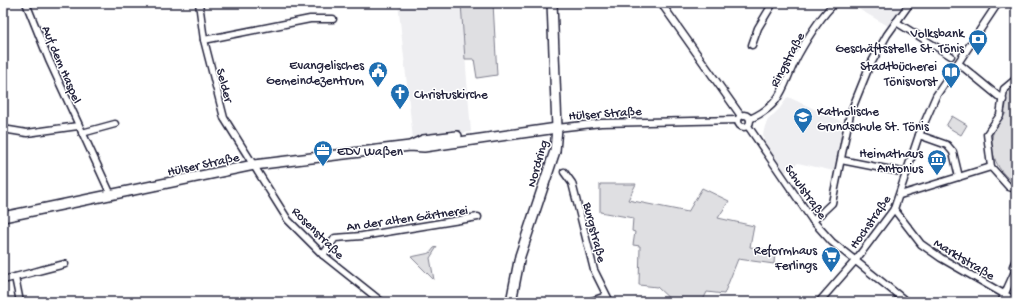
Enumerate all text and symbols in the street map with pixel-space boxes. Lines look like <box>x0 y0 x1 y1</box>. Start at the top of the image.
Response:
street label: Auf dem Haspel <box>38 24 84 106</box>
place label: Volksbank Geschäftsstelle St. Tönis <box>835 27 965 57</box>
bank icon: Volksbank Geschäftsstelle St. Tönis <box>967 28 989 56</box>
street label: Ringstraße <box>768 30 809 90</box>
place label: Evangelisches Gemeindezentrum <box>266 59 365 89</box>
public building icon: Evangelisches Gemeindezentrum <box>367 60 389 88</box>
place label: Stadtbücherei Tönisvorst <box>860 60 939 90</box>
library icon: Stadtbücherei Tönisvorst <box>940 61 962 89</box>
street label: Selder <box>212 67 236 106</box>
church icon: Christuskirche <box>389 82 411 110</box>
place label: Christuskirche <box>414 88 488 103</box>
street label: Hülser Straße <box>568 104 643 125</box>
place label: Katholische Grundschule St. Tönis <box>817 105 930 135</box>
school or university icon: Katholische Grundschule St. Tönis <box>792 106 814 134</box>
street label: Nordring <box>525 138 552 189</box>
office icon: EDV Waßen <box>312 139 334 167</box>
place label: EDV Waßen <box>337 145 404 160</box>
place label: Heimathaus Antonius <box>859 147 924 177</box>
museum icon: Heimathaus Antonius <box>926 148 948 176</box>
street label: Hülser Straße <box>166 150 241 180</box>
street label: Schulstraße <box>781 162 829 223</box>
street label: Hochstraße <box>847 192 895 252</box>
street label: Burgstraße <box>579 200 608 264</box>
street label: An der alten Gärtnerei <box>346 203 469 235</box>
street label: Rosenstraße <box>288 205 347 263</box>
street label: Marktstraße <box>931 236 997 284</box>
place label: Reformhaus Ferlings <box>754 244 818 274</box>
supermarket icon: Reformhaus Ferlings <box>820 245 842 273</box>

